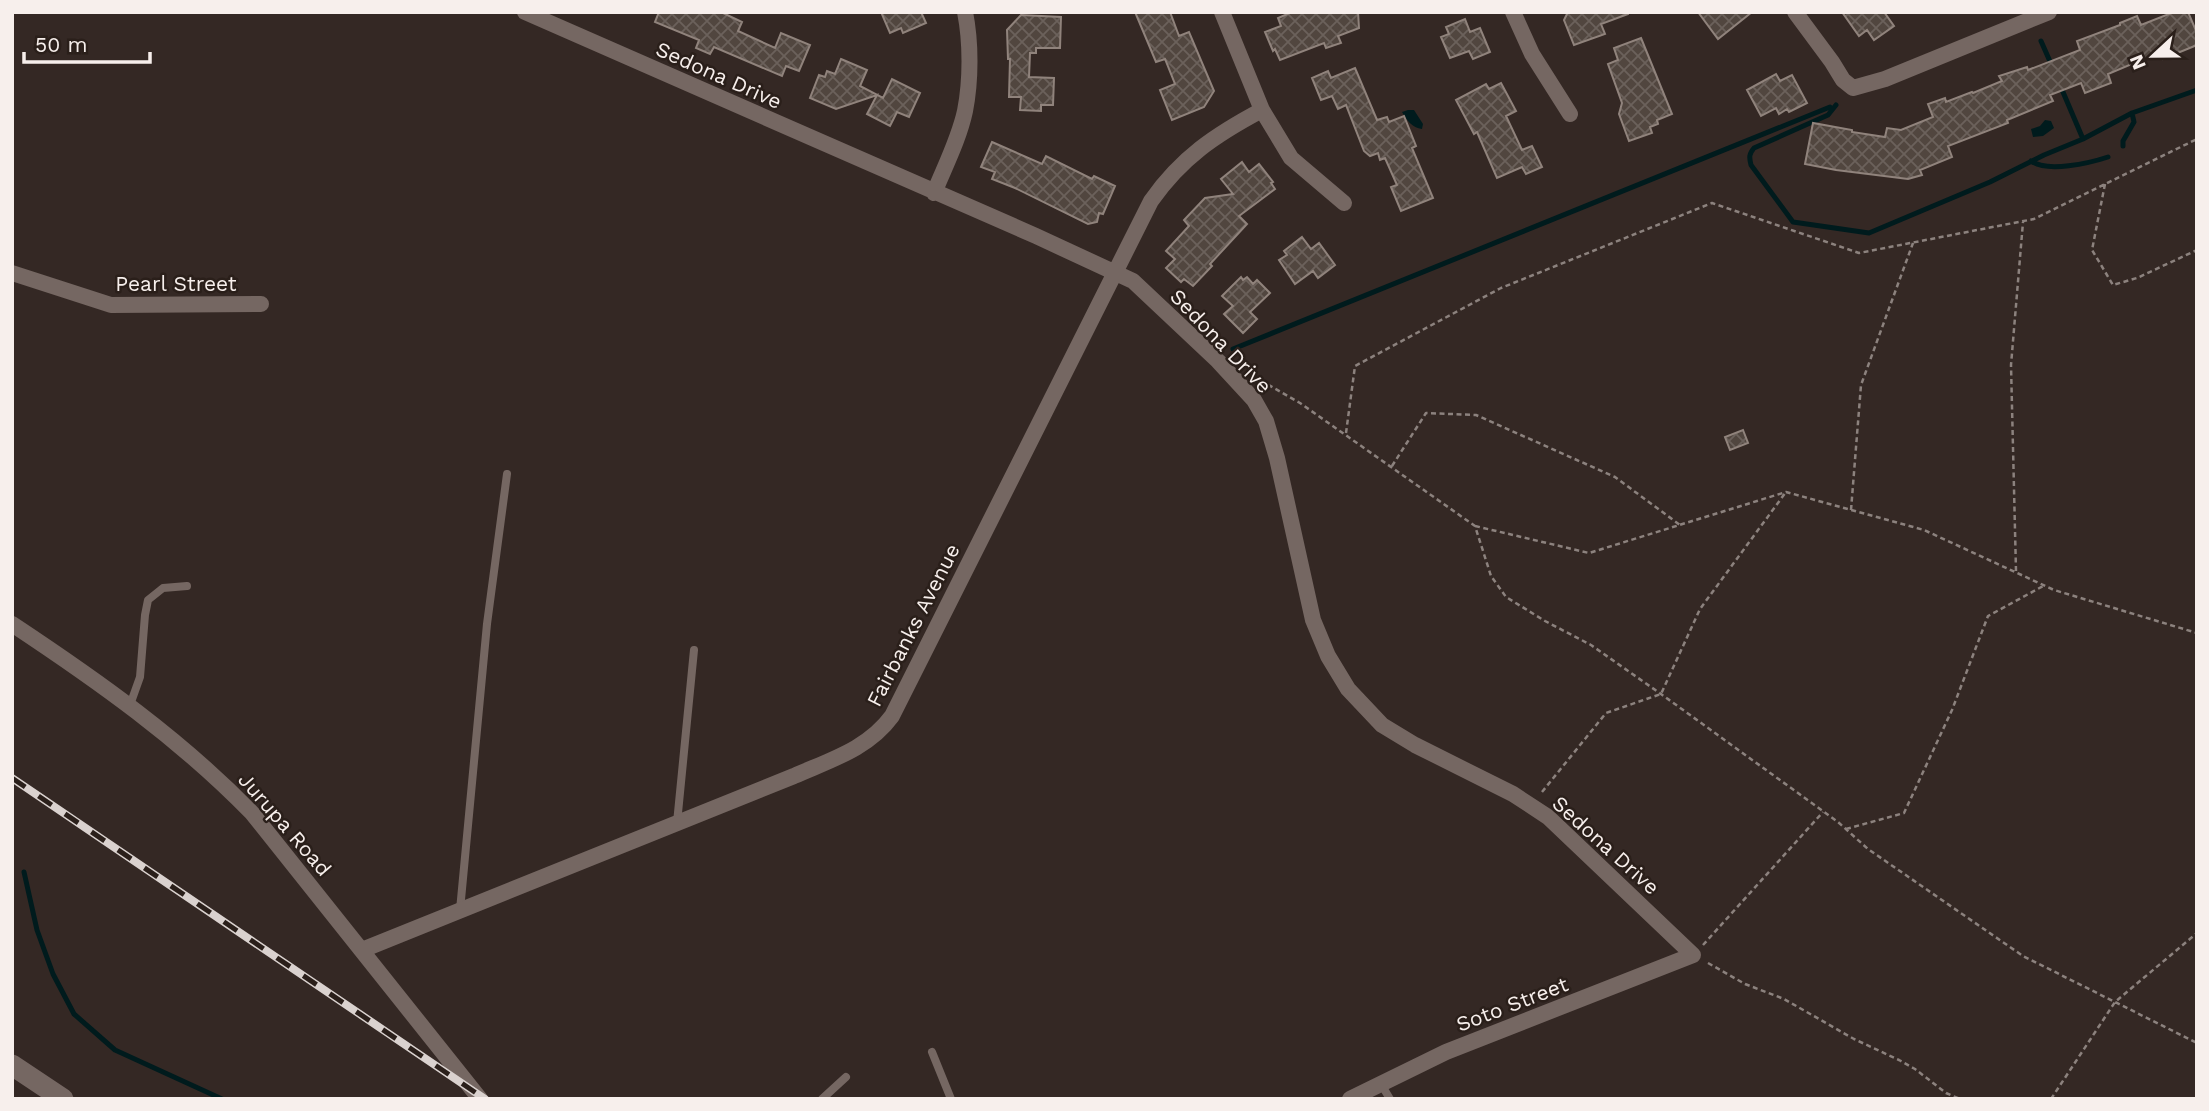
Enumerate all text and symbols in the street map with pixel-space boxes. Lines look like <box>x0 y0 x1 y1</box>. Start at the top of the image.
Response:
scale bar <box>24 21 150 65</box>
north arrow <box>2118 21 2188 91</box>
text: 50 m <box>35 32 87 57</box>
street label: Sedona Drive <box>652 36 786 114</box>
text: N <box>2124 51 2151 73</box>
street label: Pearl Street <box>115 271 237 296</box>
street label: Sedona Drive <box>1165 284 1277 398</box>
street label: Fairbanks Avenue <box>861 540 965 710</box>
street label: Jurupa Road <box>233 767 337 881</box>
street label: Sedona Drive <box>1547 790 1665 900</box>
street label: Soto Street <box>1453 971 1572 1037</box>

